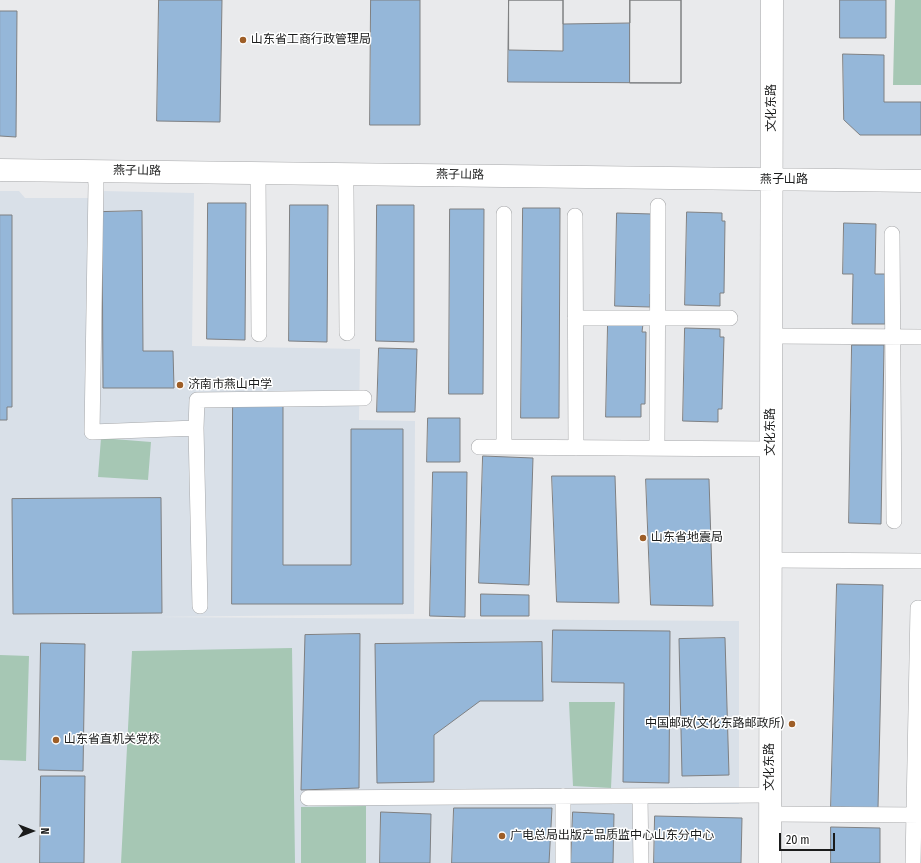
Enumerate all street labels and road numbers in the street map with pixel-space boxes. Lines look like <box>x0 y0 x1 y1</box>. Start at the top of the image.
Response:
street label: 文化东路 <box>765 84 779 132</box>
street label: 燕子山路 <box>113 163 161 179</box>
street label: 燕子山路 <box>436 167 484 183</box>
street label: 燕子山路 <box>760 173 808 187</box>
street label: 文化东路 <box>764 408 778 456</box>
street label: 文化东路 <box>763 743 777 791</box>

